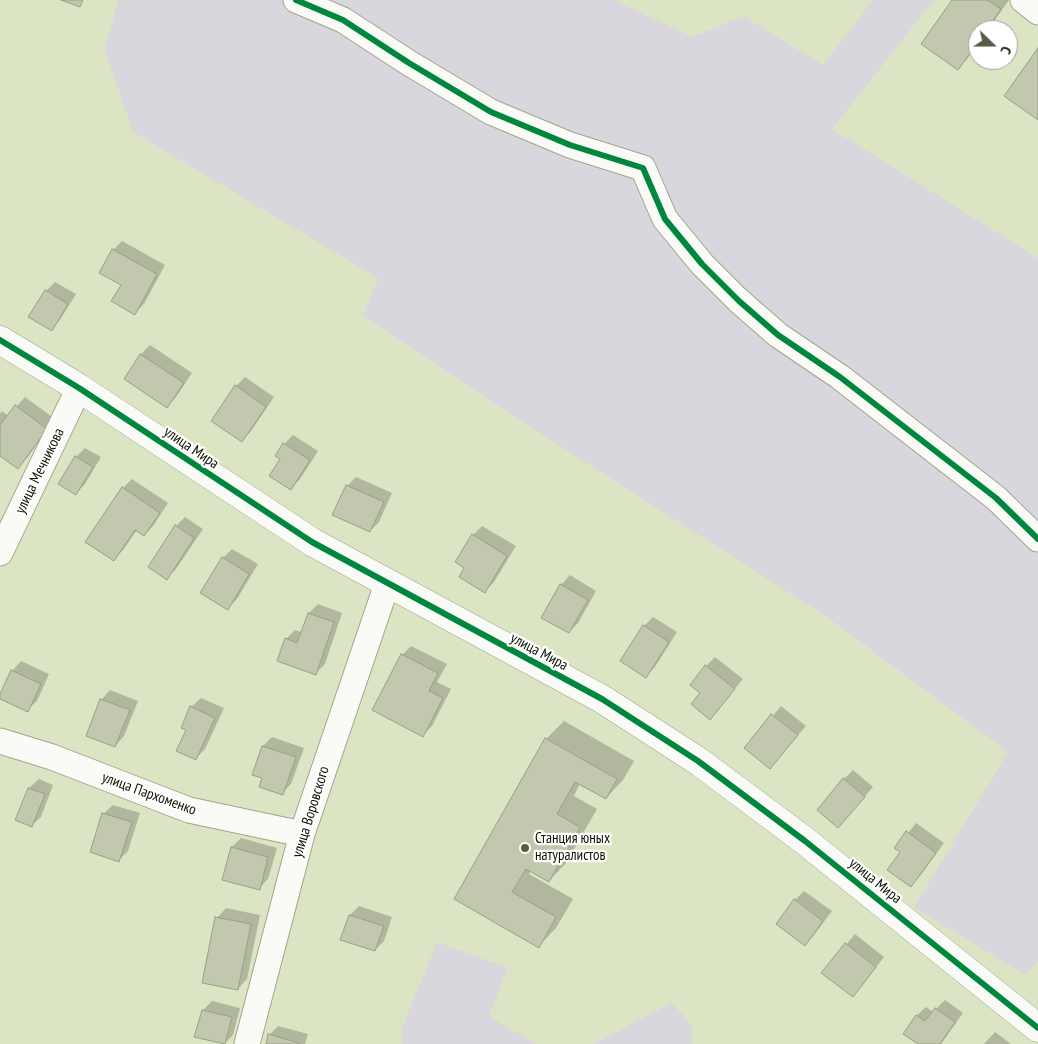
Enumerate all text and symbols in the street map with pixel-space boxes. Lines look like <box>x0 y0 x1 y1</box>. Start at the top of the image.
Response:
north arrow <box>968 20 1018 70</box>
text: С <box>996 44 1016 57</box>
street label: улица Мира <box>160 423 222 473</box>
street label: улица Мечникова <box>12 425 68 517</box>
street label: улица Мира <box>507 629 571 675</box>
street label: улица Воровского <box>289 764 333 860</box>
street label: улица Пархоменко <box>99 769 199 819</box>
place label: Станция юных натуралистов <box>535 830 610 865</box>
marker: Станция юных натуралистов <box>519 842 531 854</box>
street label: улица Мира <box>845 854 905 908</box>

